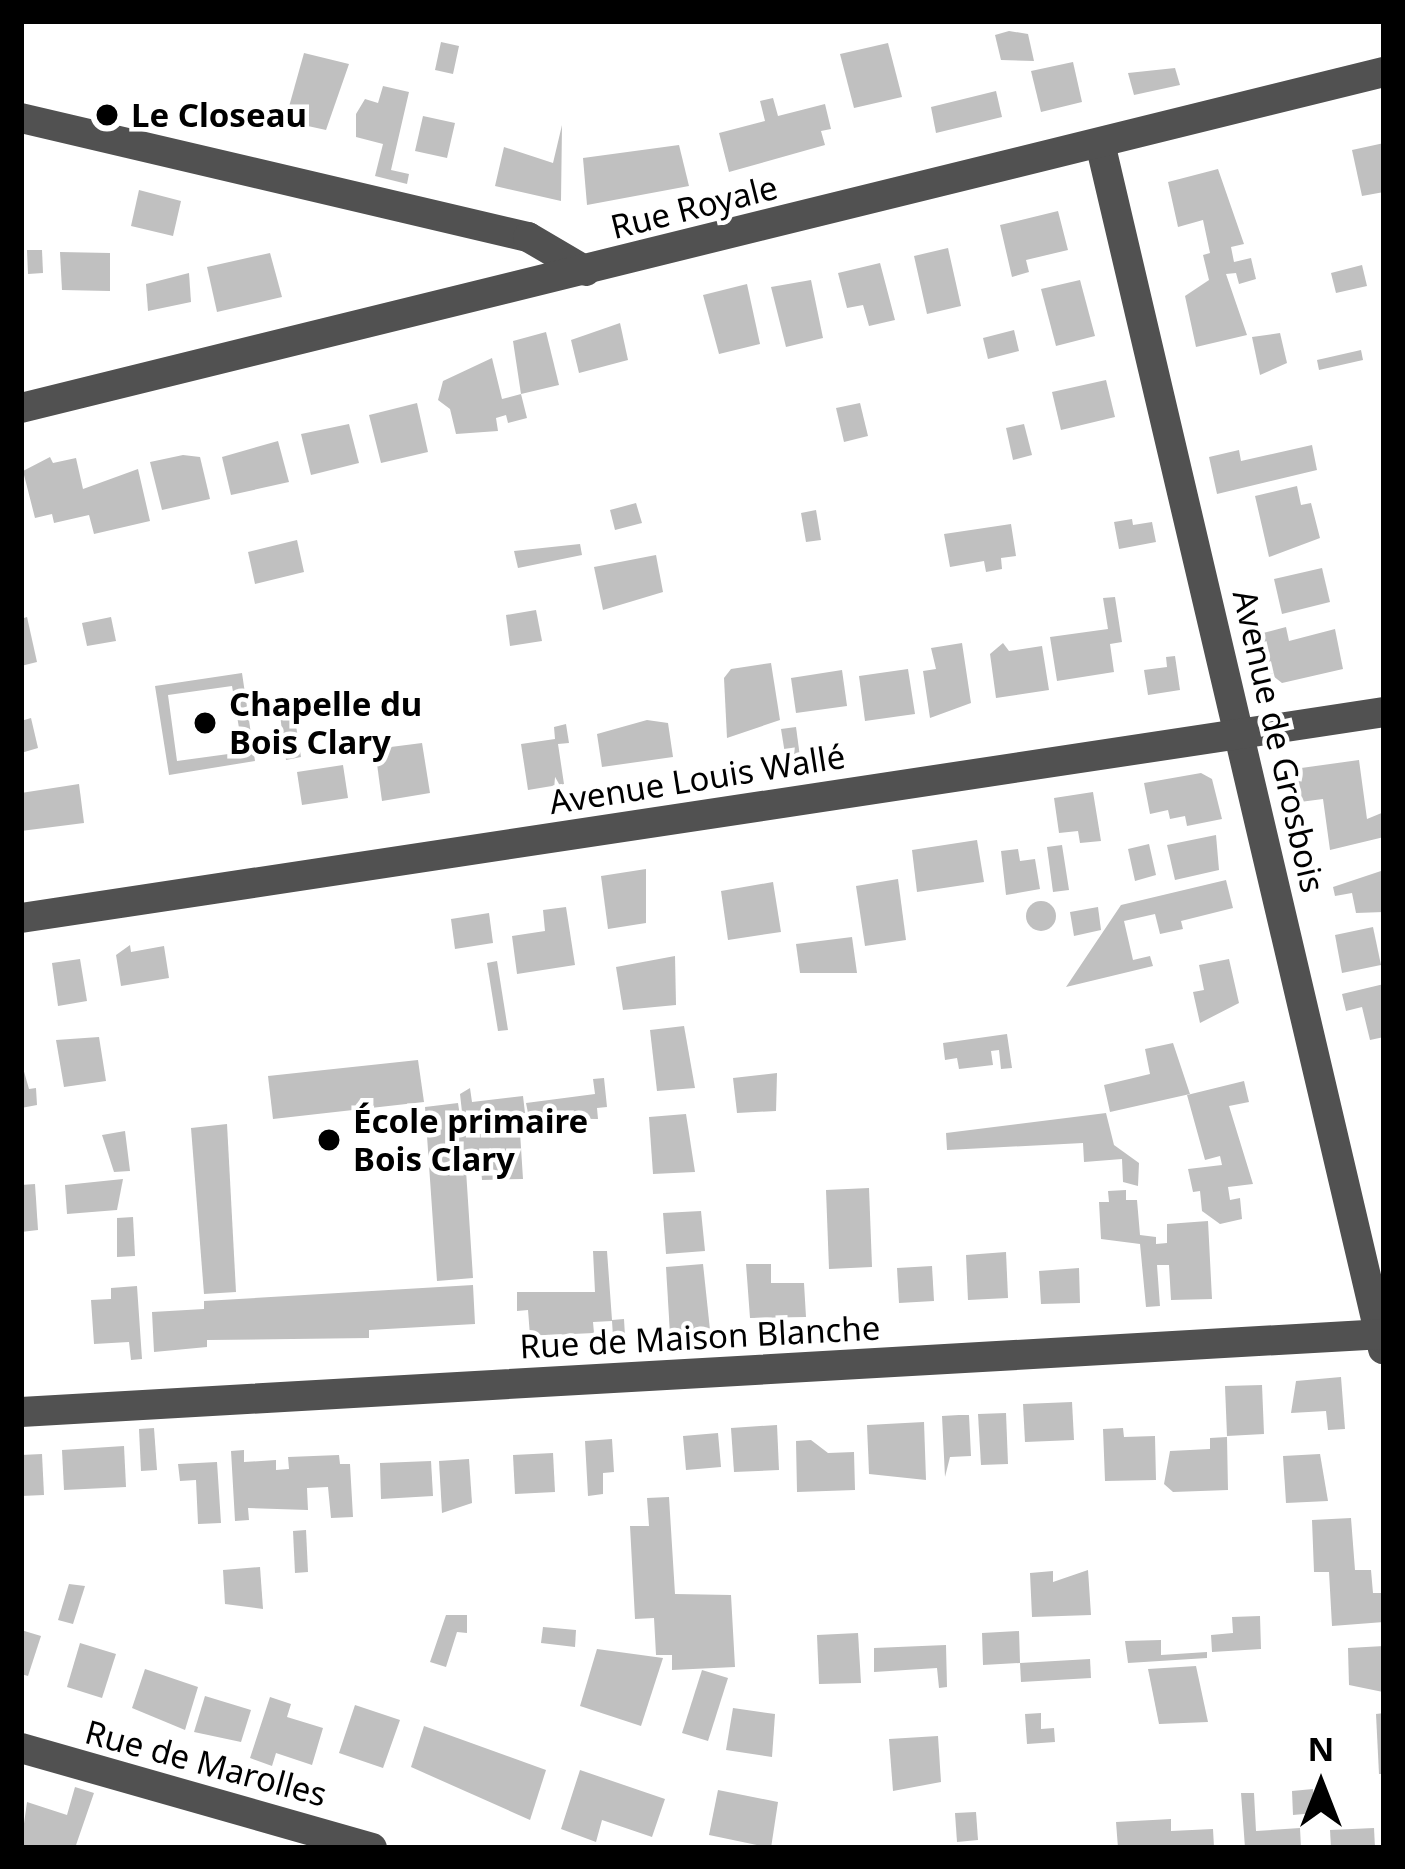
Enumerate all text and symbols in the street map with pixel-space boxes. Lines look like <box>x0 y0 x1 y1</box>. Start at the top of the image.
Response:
place label: Le Closeau <box>131 95 307 135</box>
marker: Le Closeau <box>94 102 120 128</box>
street label: Rue Royale <box>607 167 781 247</box>
street label: Avenue de Grosbois <box>1225 586 1333 896</box>
place label: Chapelle du Bois Clary <box>229 684 422 762</box>
marker: Chapelle du Bois Clary <box>192 710 218 736</box>
street label: Avenue Louis Wallé <box>546 736 848 822</box>
place label: École primaire Bois Clary <box>353 1101 588 1179</box>
marker: École primaire Bois Clary <box>316 1127 342 1153</box>
street label: Rue de Maison Blanche <box>519 1308 881 1366</box>
street label: Rue de Marolles <box>81 1712 331 1814</box>
north arrow <box>1261 1725 1381 1845</box>
text: N <box>1308 1726 1334 1771</box>

